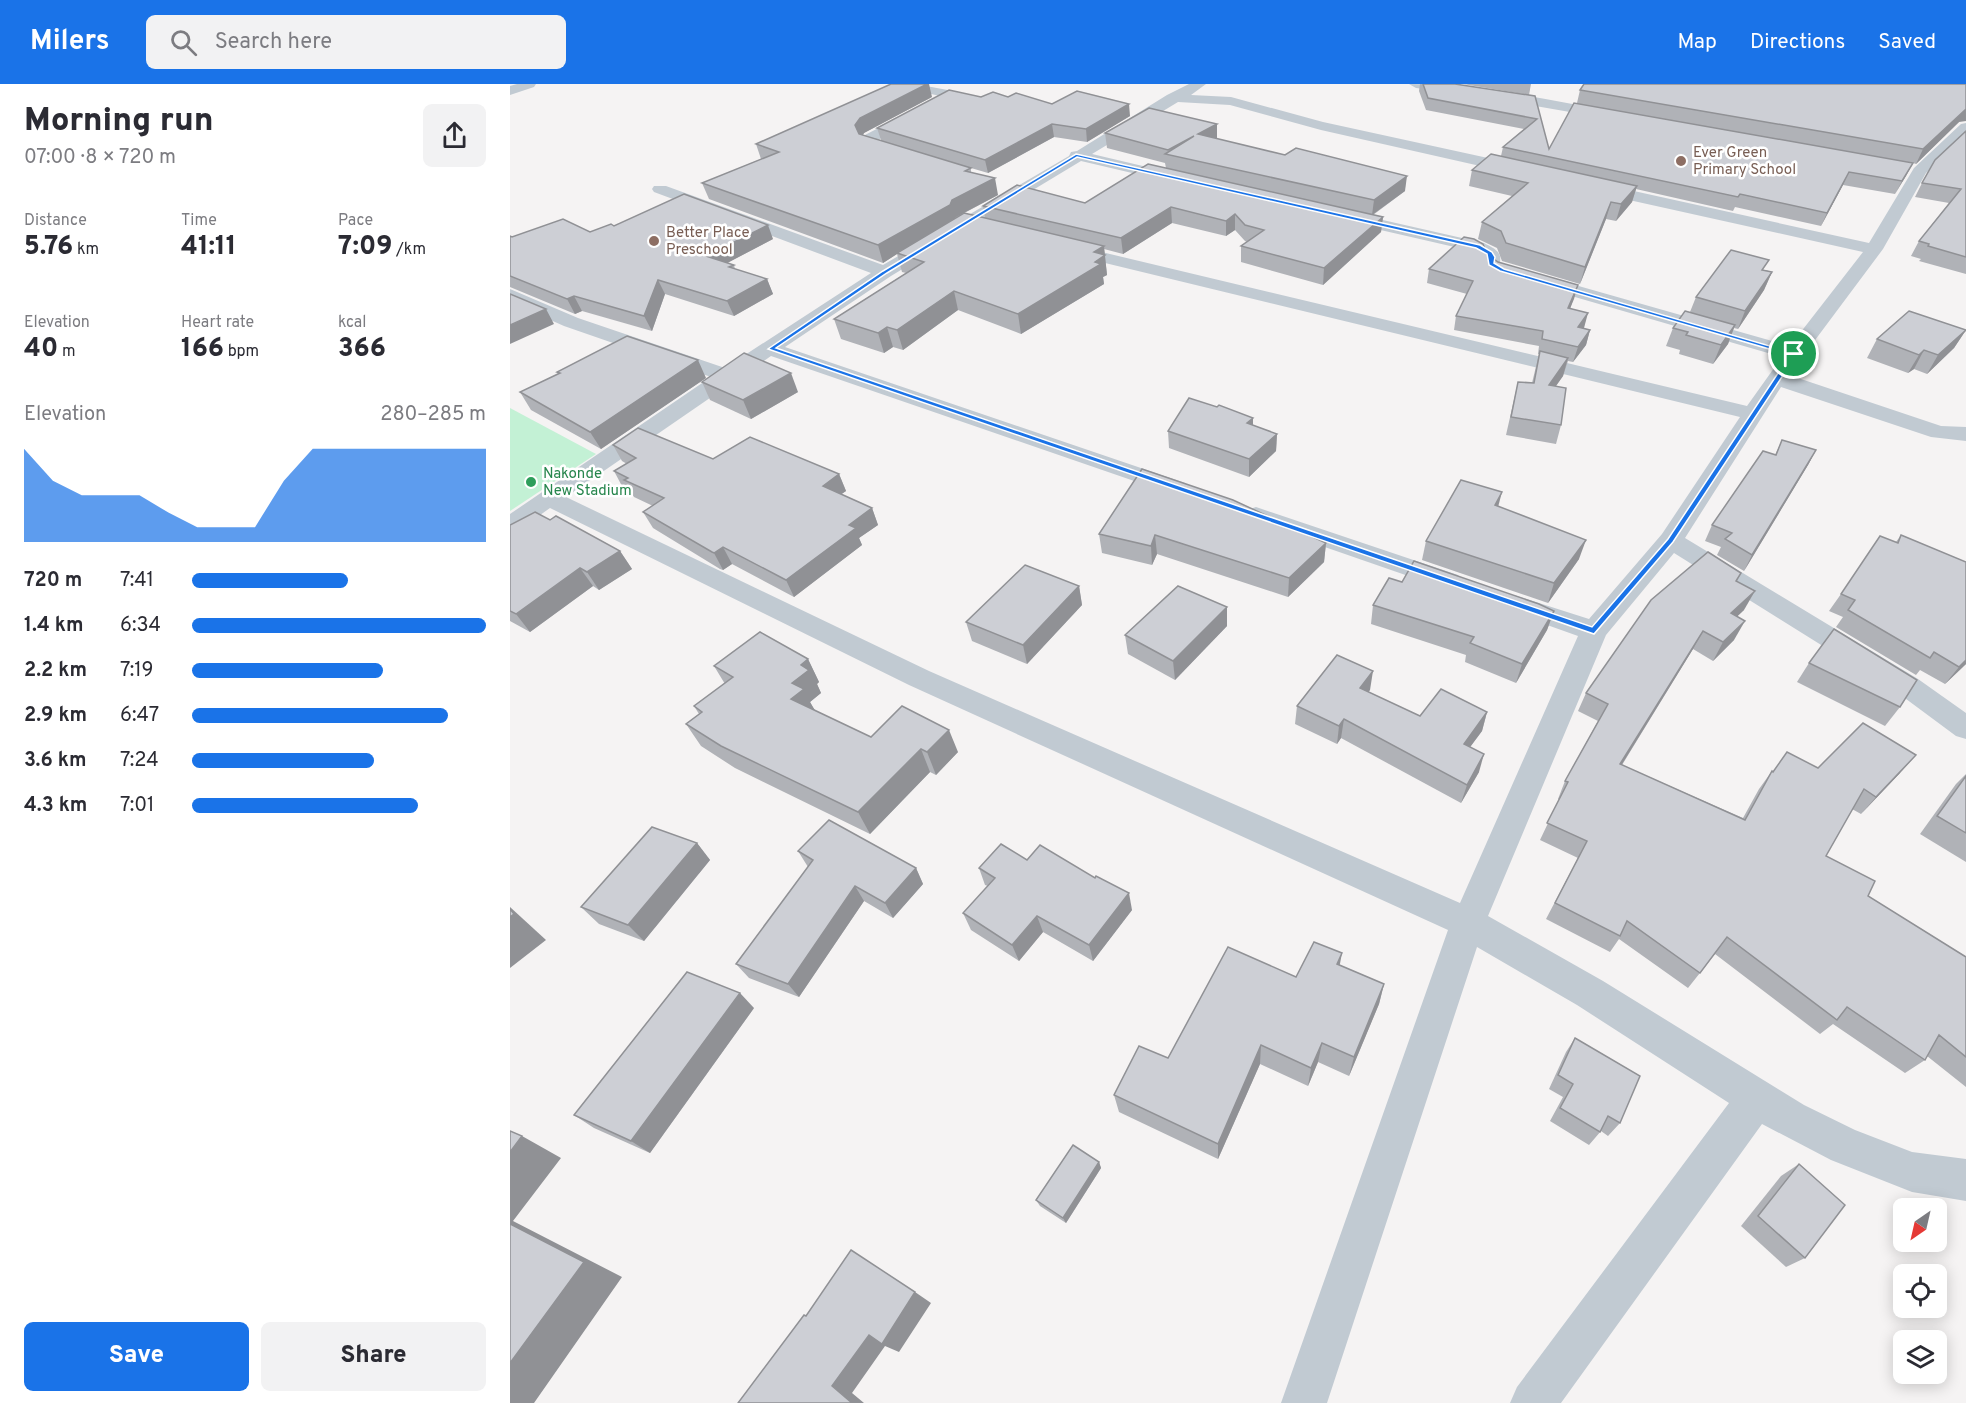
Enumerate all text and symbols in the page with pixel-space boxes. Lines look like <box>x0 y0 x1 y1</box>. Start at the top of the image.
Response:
search box <box>146 15 566 69</box>
text: Milers <box>30 24 110 60</box>
icon: search <box>167 26 200 59</box>
text: Search here <box>215 29 332 56</box>
text: Map <box>1677 29 1717 56</box>
text: Directions <box>1750 29 1845 56</box>
text: Saved <box>1878 29 1936 56</box>
text: Morning run <box>24 101 214 143</box>
button: share <box>423 104 486 167</box>
place label: Ever Green Primary School <box>1693 144 1796 180</box>
text: 07:00 · 8 × 720 m <box>24 145 176 171</box>
marker: Ever Green Primary School <box>1674 154 1688 168</box>
text: Distance <box>24 211 87 231</box>
text: Time <box>181 211 217 231</box>
text: Pace <box>338 211 373 231</box>
place label: Better Place Preschool <box>666 224 750 260</box>
text: 5.76 <box>24 231 73 264</box>
text: 41:11 <box>181 231 236 264</box>
text: 7:09 <box>338 231 392 264</box>
marker: Better Place Preschool <box>647 234 661 248</box>
text: km <box>73 240 99 260</box>
text: /km <box>392 240 426 260</box>
text: Elevation <box>24 313 90 333</box>
text: Heart rate <box>181 313 254 333</box>
text: kcal <box>338 313 366 333</box>
pin <box>1768 328 1819 379</box>
text: 40 <box>24 333 58 366</box>
text: 166 <box>181 333 224 366</box>
text: 366 <box>338 333 386 366</box>
icon: arrive <box>1777 337 1810 370</box>
text: m <box>58 342 75 362</box>
text: bpm <box>224 342 259 362</box>
text: Elevation <box>24 402 106 428</box>
text: 280–285 m <box>380 402 486 428</box>
place label: Nakonde New Stadium <box>543 465 632 501</box>
marker: Nakonde New Stadium <box>524 475 538 489</box>
text: 720 m <box>24 568 82 594</box>
text: 7:41 <box>120 568 154 594</box>
text: 1.4 km <box>24 613 84 639</box>
text: 6:34 <box>120 613 161 639</box>
text: 2.2 km <box>24 658 87 684</box>
text: 7:19 <box>120 658 154 684</box>
text: 2.9 km <box>24 703 87 729</box>
text: 6:47 <box>120 703 159 729</box>
text: 3.6 km <box>24 748 86 774</box>
text: 7:24 <box>120 748 159 774</box>
text: 4.3 km <box>24 793 87 819</box>
text: 7:01 <box>120 793 154 819</box>
north arrow <box>1893 1198 1947 1252</box>
map controls <box>1893 1198 1947 1384</box>
button: locate <box>1893 1264 1947 1318</box>
button: Save <box>24 1322 249 1391</box>
button: Share <box>261 1322 486 1391</box>
button: layers <box>1893 1330 1947 1384</box>

